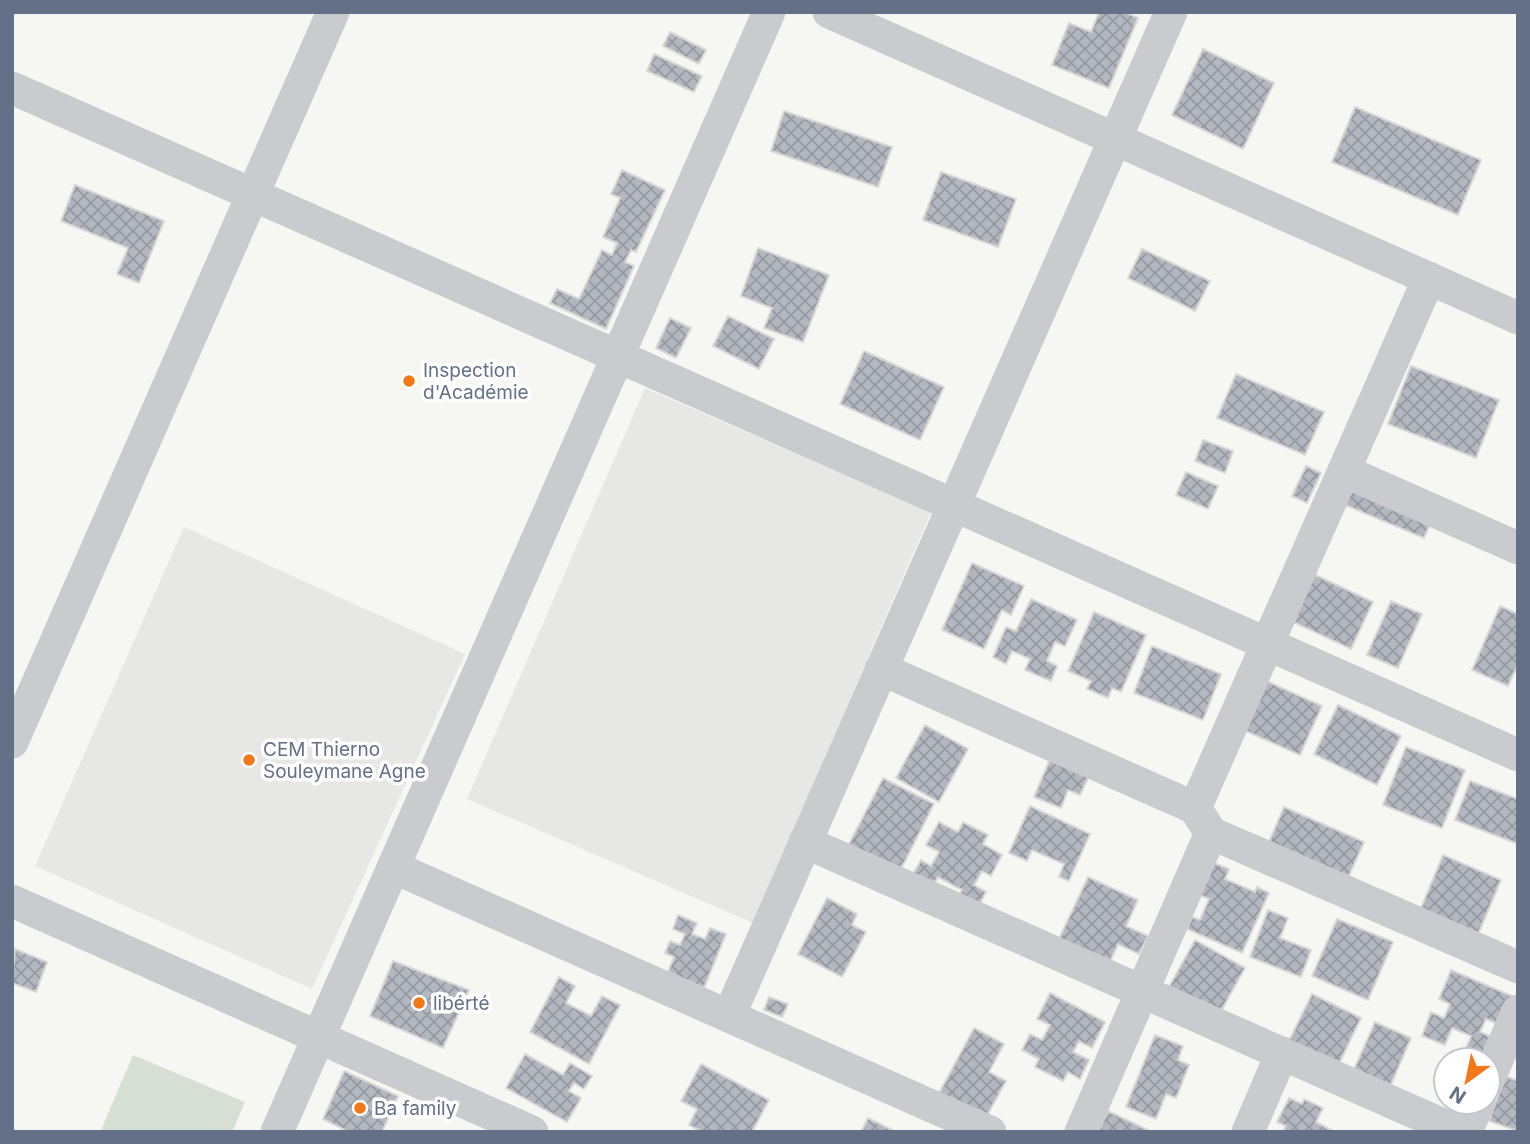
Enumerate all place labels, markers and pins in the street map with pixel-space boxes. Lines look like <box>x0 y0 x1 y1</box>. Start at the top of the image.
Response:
place label: Inspection d'Académie <box>423 359 529 404</box>
marker: Inspection d'Académie <box>401 373 417 389</box>
place label: CEM Thierno Souleymane Agne <box>263 738 426 783</box>
marker: CEM Thierno Souleymane Agne <box>241 752 257 768</box>
place label: libérté <box>433 992 489 1015</box>
marker: libérté <box>411 995 427 1011</box>
place label: Ba family <box>374 1097 457 1120</box>
marker: Ba family <box>352 1100 368 1116</box>

